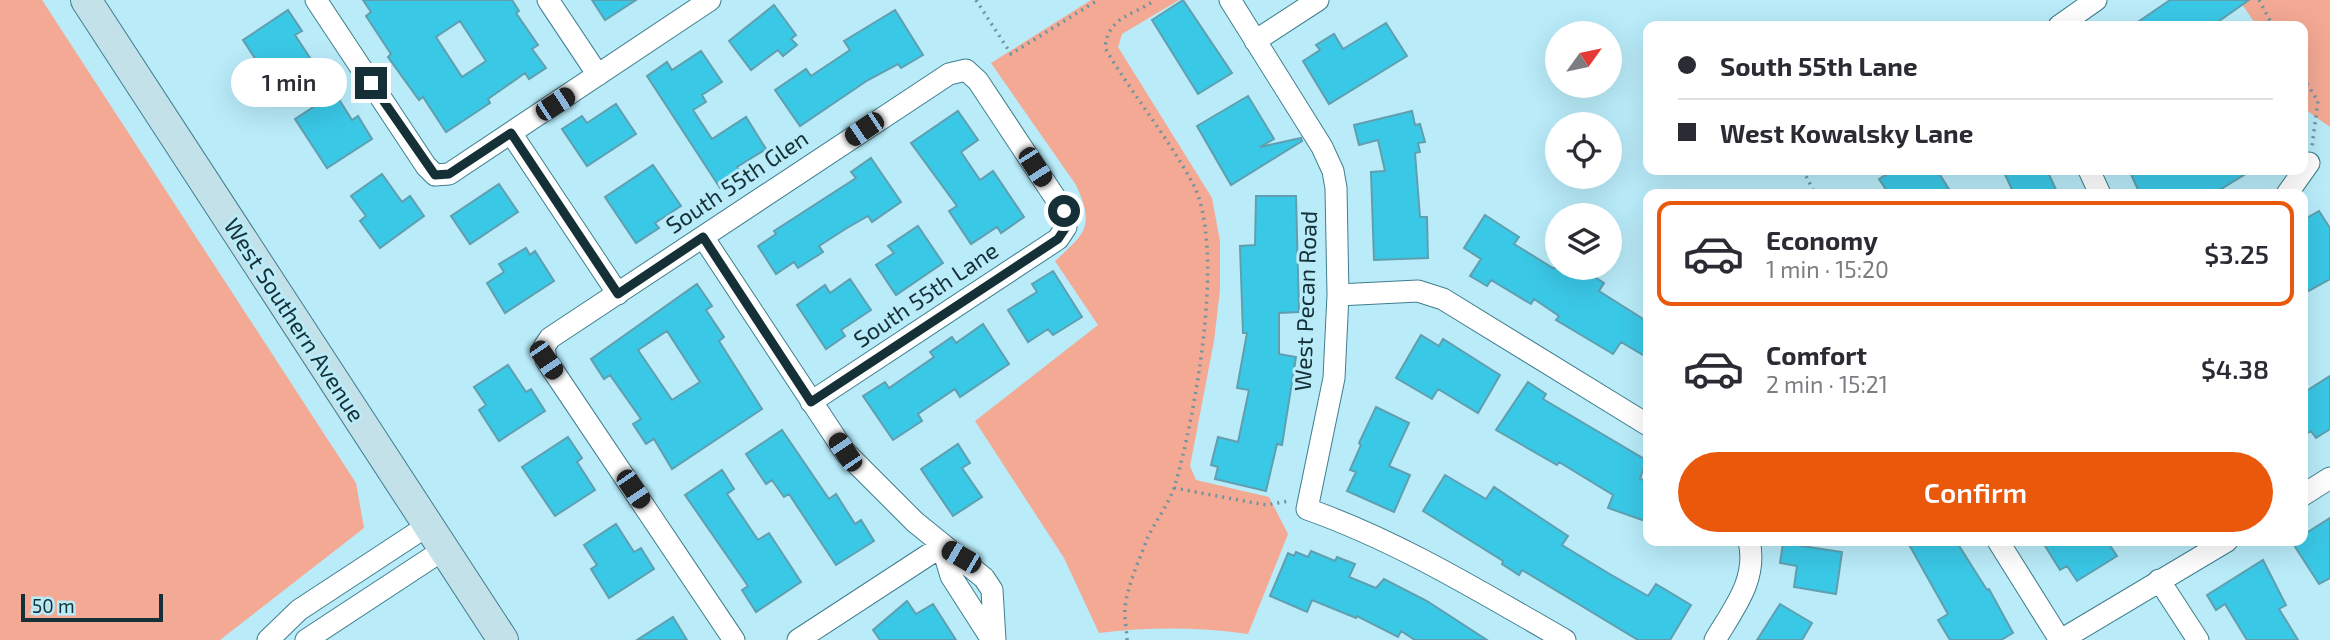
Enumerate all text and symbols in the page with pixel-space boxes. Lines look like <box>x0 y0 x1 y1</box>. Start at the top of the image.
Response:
north arrow <box>1545 21 1622 98</box>
map controls <box>1545 21 1622 280</box>
text: South 55th Lane <box>1720 50 1918 81</box>
callout: 1 min <box>231 58 346 108</box>
route end <box>355 67 387 99</box>
text: 1 min <box>262 68 316 96</box>
car <box>532 84 579 124</box>
car <box>841 109 888 149</box>
button: locate <box>1545 112 1622 189</box>
text: West Kowalsky Lane <box>1720 117 1973 148</box>
street label: South 55th Glen <box>660 123 813 239</box>
car <box>1015 144 1056 190</box>
route start <box>1048 195 1080 227</box>
button: layers <box>1545 203 1622 280</box>
street label: West Pecan Road <box>1288 210 1322 392</box>
street label: West Southern Avenue <box>219 212 371 427</box>
icon: car <box>1682 222 1745 285</box>
text: Economy <box>1766 224 1878 255</box>
street label: South 55th Lane <box>848 235 1003 353</box>
text: $3.25 <box>2204 238 2269 269</box>
text: 1 min · 15:20 <box>1766 255 1889 283</box>
car <box>526 337 567 383</box>
icon: car <box>1682 337 1745 400</box>
text: Comfort <box>1766 339 1867 370</box>
text: $4.38 <box>2201 353 2269 384</box>
text: 2 min · 15:21 <box>1766 370 1888 398</box>
car <box>825 429 866 475</box>
button: Confirm <box>1678 452 2273 532</box>
car <box>613 466 654 512</box>
car <box>938 537 985 577</box>
scale bar <box>21 591 163 623</box>
text: 50 m <box>32 594 75 617</box>

